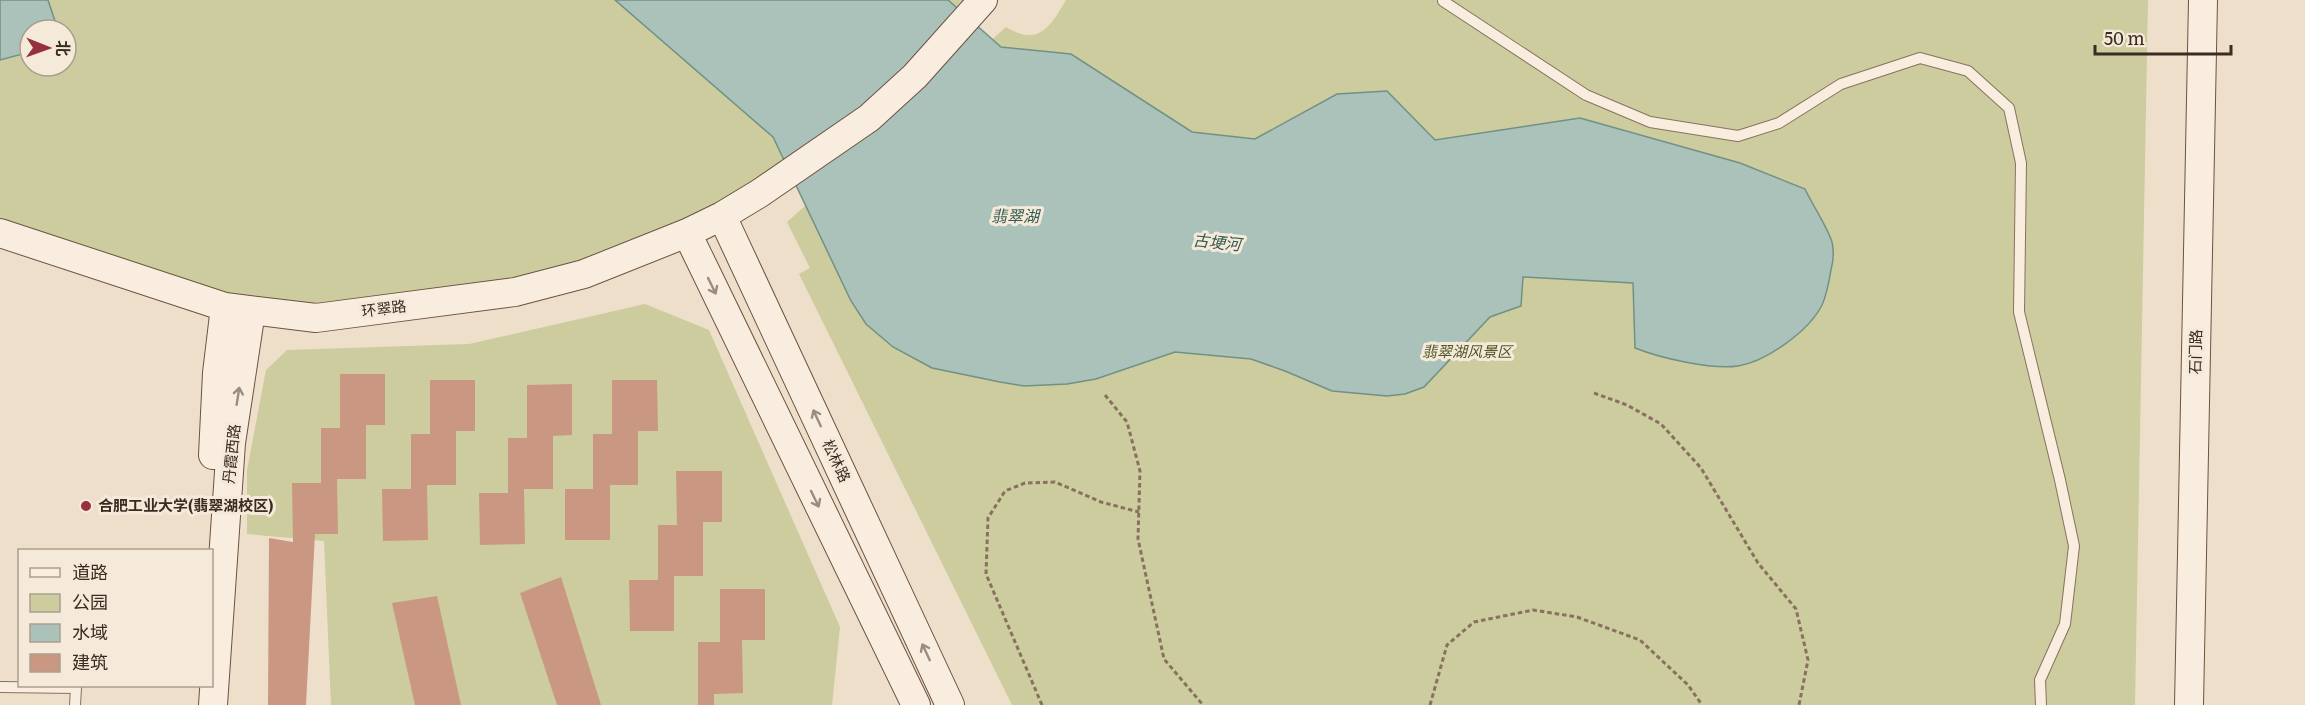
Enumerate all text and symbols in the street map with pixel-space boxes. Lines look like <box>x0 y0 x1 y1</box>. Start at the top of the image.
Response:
north arrow <box>18 18 78 78</box>
scale bar <box>2095 18 2232 56</box>
text: 50 m <box>2104 24 2145 51</box>
text: 北 <box>52 40 76 56</box>
water label: 翡翠湖 <box>991 203 1042 227</box>
water label: 古埂河 <box>1192 227 1245 256</box>
one-way arrow <box>706 276 718 294</box>
street label: 环翠路 <box>360 293 408 322</box>
street label: 石门路 <box>2183 329 2206 375</box>
park label: 翡翠湖风景区 <box>1422 339 1514 362</box>
one-way arrow <box>233 386 244 406</box>
one-way arrow <box>810 410 822 428</box>
street label: 丹霞西路 <box>216 423 245 485</box>
street label: 松林路 <box>817 435 857 486</box>
one-way arrow <box>810 490 821 508</box>
place label: 合肥工业大学(翡翠湖校区) <box>98 493 274 516</box>
marker: 合肥工业大学(翡翠湖校区) <box>79 499 93 513</box>
legend <box>18 549 213 687</box>
text: 道路 <box>72 558 108 585</box>
text: 公园 <box>72 588 108 615</box>
text: 水域 <box>72 618 108 645</box>
one-way arrow <box>919 643 930 661</box>
text: 建筑 <box>72 648 108 675</box>

